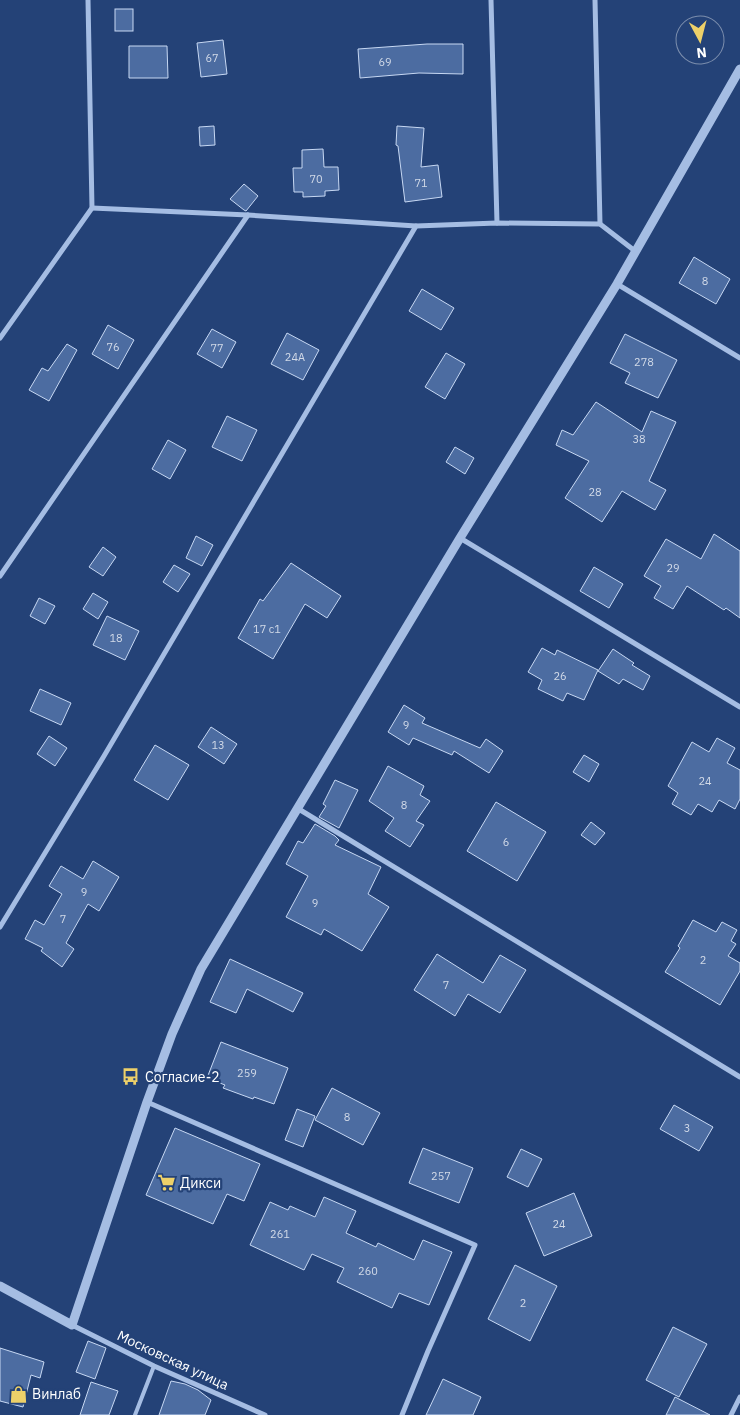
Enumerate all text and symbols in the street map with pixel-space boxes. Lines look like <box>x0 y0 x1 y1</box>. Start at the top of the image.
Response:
north arrow <box>675 15 725 65</box>
text: N <box>695 43 708 62</box>
house number: 67 <box>205 51 219 65</box>
house number: 69 <box>378 55 392 69</box>
house number: 70 <box>309 172 323 186</box>
house number: 71 <box>414 176 428 190</box>
house number: 8 <box>702 274 708 288</box>
house number: 76 <box>106 340 120 354</box>
house number: 77 <box>210 341 224 355</box>
house number: 24А <box>285 350 305 364</box>
house number: 278 <box>634 355 654 369</box>
house number: 38 <box>632 432 646 446</box>
house number: 28 <box>588 485 602 499</box>
house number: 29 <box>666 561 680 575</box>
house number: 17 с1 <box>253 622 281 636</box>
house number: 18 <box>109 631 123 645</box>
house number: 26 <box>553 669 567 683</box>
house number: 9 <box>403 718 409 732</box>
house number: 13 <box>211 738 225 752</box>
house number: 24 <box>698 774 712 788</box>
house number: 8 <box>401 798 407 812</box>
house number: 6 <box>503 835 509 849</box>
house number: 9 <box>81 885 87 899</box>
house number: 9 <box>312 896 318 910</box>
house number: 7 <box>60 912 66 926</box>
house number: 2 <box>700 953 706 967</box>
house number: 7 <box>443 978 449 992</box>
house number: 259 <box>237 1066 257 1080</box>
bus stop icon: Согласие-2 <box>121 1067 141 1087</box>
place label: Согласие-2 <box>145 1068 220 1086</box>
house number: 8 <box>344 1110 350 1124</box>
house number: 3 <box>684 1121 690 1135</box>
house number: 257 <box>431 1169 451 1183</box>
supermarket icon: Дикси <box>156 1173 176 1193</box>
place label: Дикси <box>180 1174 221 1192</box>
house number: 24 <box>552 1217 566 1231</box>
house number: 261 <box>270 1227 290 1241</box>
house number: 260 <box>358 1264 378 1278</box>
house number: 2 <box>520 1296 526 1310</box>
street label: Московская улица <box>114 1326 232 1394</box>
shop icon: Винлаб <box>8 1384 28 1404</box>
place label: Винлаб <box>32 1385 81 1403</box>

